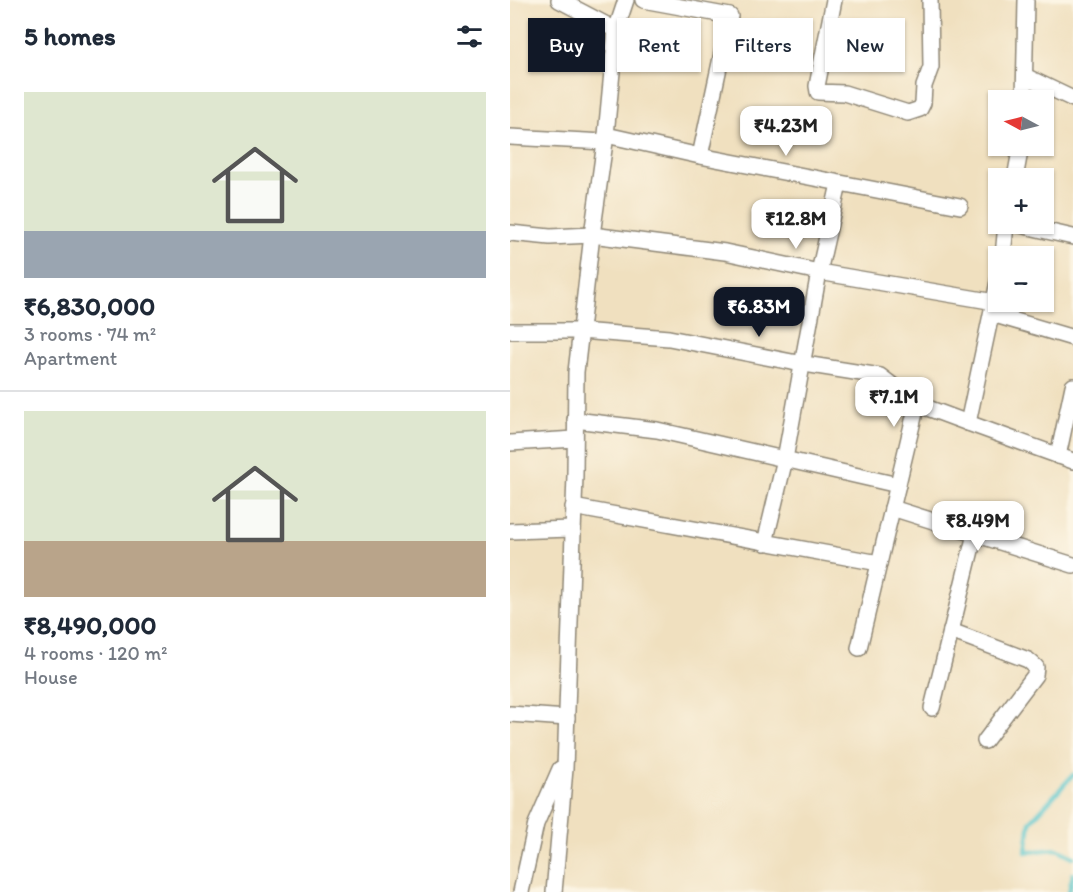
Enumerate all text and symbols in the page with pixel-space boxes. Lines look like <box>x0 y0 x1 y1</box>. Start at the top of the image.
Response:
chip: Buy <box>528 18 605 72</box>
chip: Rent <box>617 18 701 72</box>
chip: Filters <box>713 18 813 72</box>
chip: New <box>825 18 905 72</box>
text: 5 homes <box>24 20 116 52</box>
icon: filters <box>453 20 486 53</box>
north arrow <box>988 90 1054 156</box>
map controls <box>988 90 1054 312</box>
pin: ₹4.23M <box>737 106 835 157</box>
text: ₹4.23M <box>754 113 818 137</box>
icon: home <box>201 131 309 239</box>
button: + <box>988 168 1054 234</box>
pin: ₹12.8M <box>747 199 845 250</box>
text: ₹12.8M <box>765 206 827 230</box>
button: − <box>988 246 1054 312</box>
pin: ₹6.83M <box>710 287 808 338</box>
text: ₹6,830,000 <box>24 290 155 322</box>
text: ₹6.83M <box>728 294 790 318</box>
text: 3 rooms · 74 m² <box>24 322 156 346</box>
text: Apartment <box>24 346 117 370</box>
pin: ₹7.1M <box>852 377 936 428</box>
text: ₹7.1M <box>869 384 919 408</box>
icon: home <box>201 450 309 558</box>
pin: ₹8.49M <box>929 501 1027 552</box>
text: ₹8.49M <box>946 508 1010 532</box>
text: ₹8,490,000 <box>24 609 157 641</box>
text: 4 rooms · 120 m² <box>24 641 167 665</box>
text: House <box>24 665 78 689</box>

